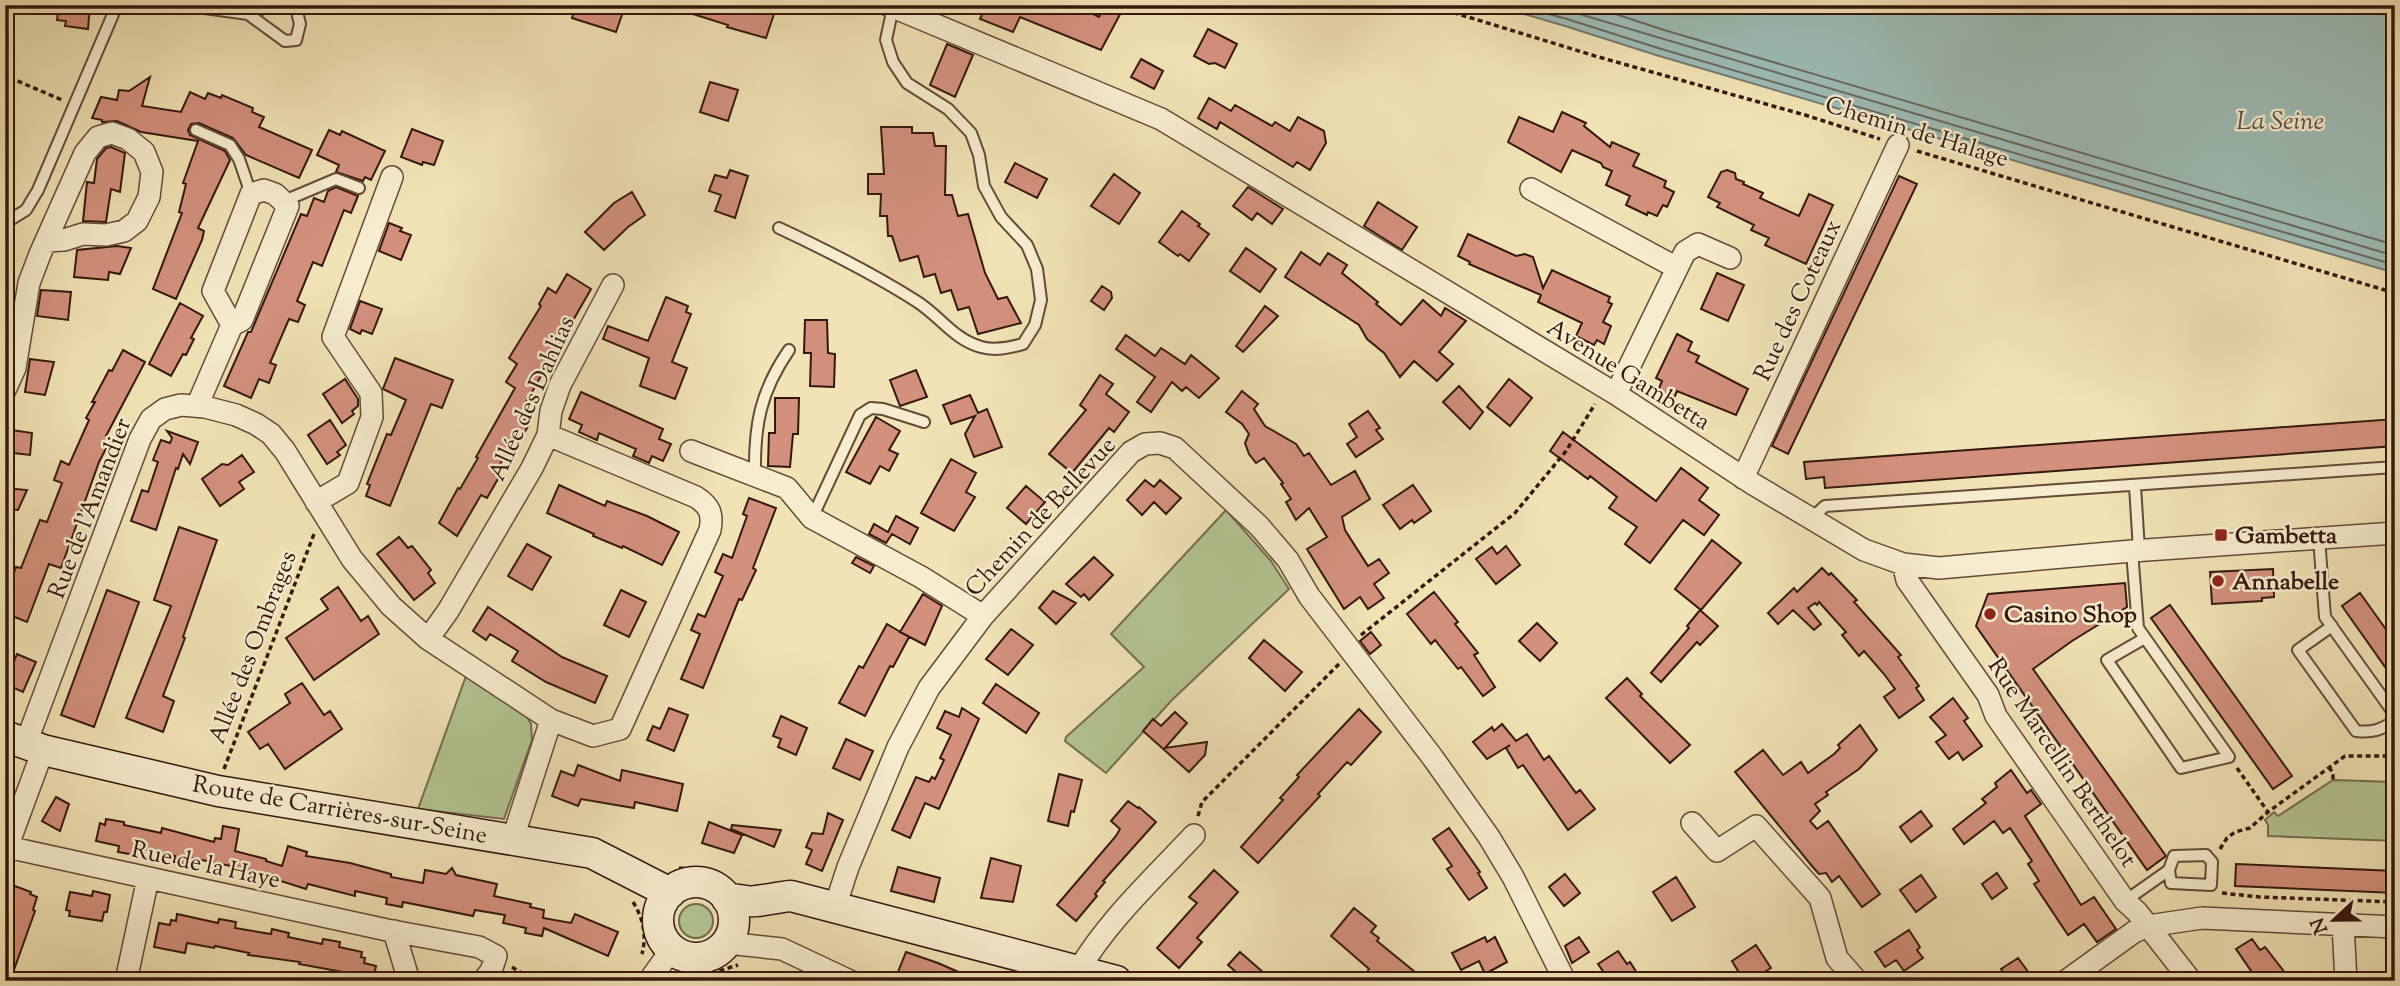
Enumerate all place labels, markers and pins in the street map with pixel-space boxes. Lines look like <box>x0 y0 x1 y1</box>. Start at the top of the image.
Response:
place label: Gambetta <box>2235 520 2338 554</box>
marker: Gambetta <box>2213 527 2229 543</box>
place label: Annabelle <box>2232 566 2339 600</box>
marker: Annabelle <box>2210 573 2226 589</box>
place label: Casino Shop <box>2004 599 2137 633</box>
marker: Casino Shop <box>1982 606 1998 622</box>

